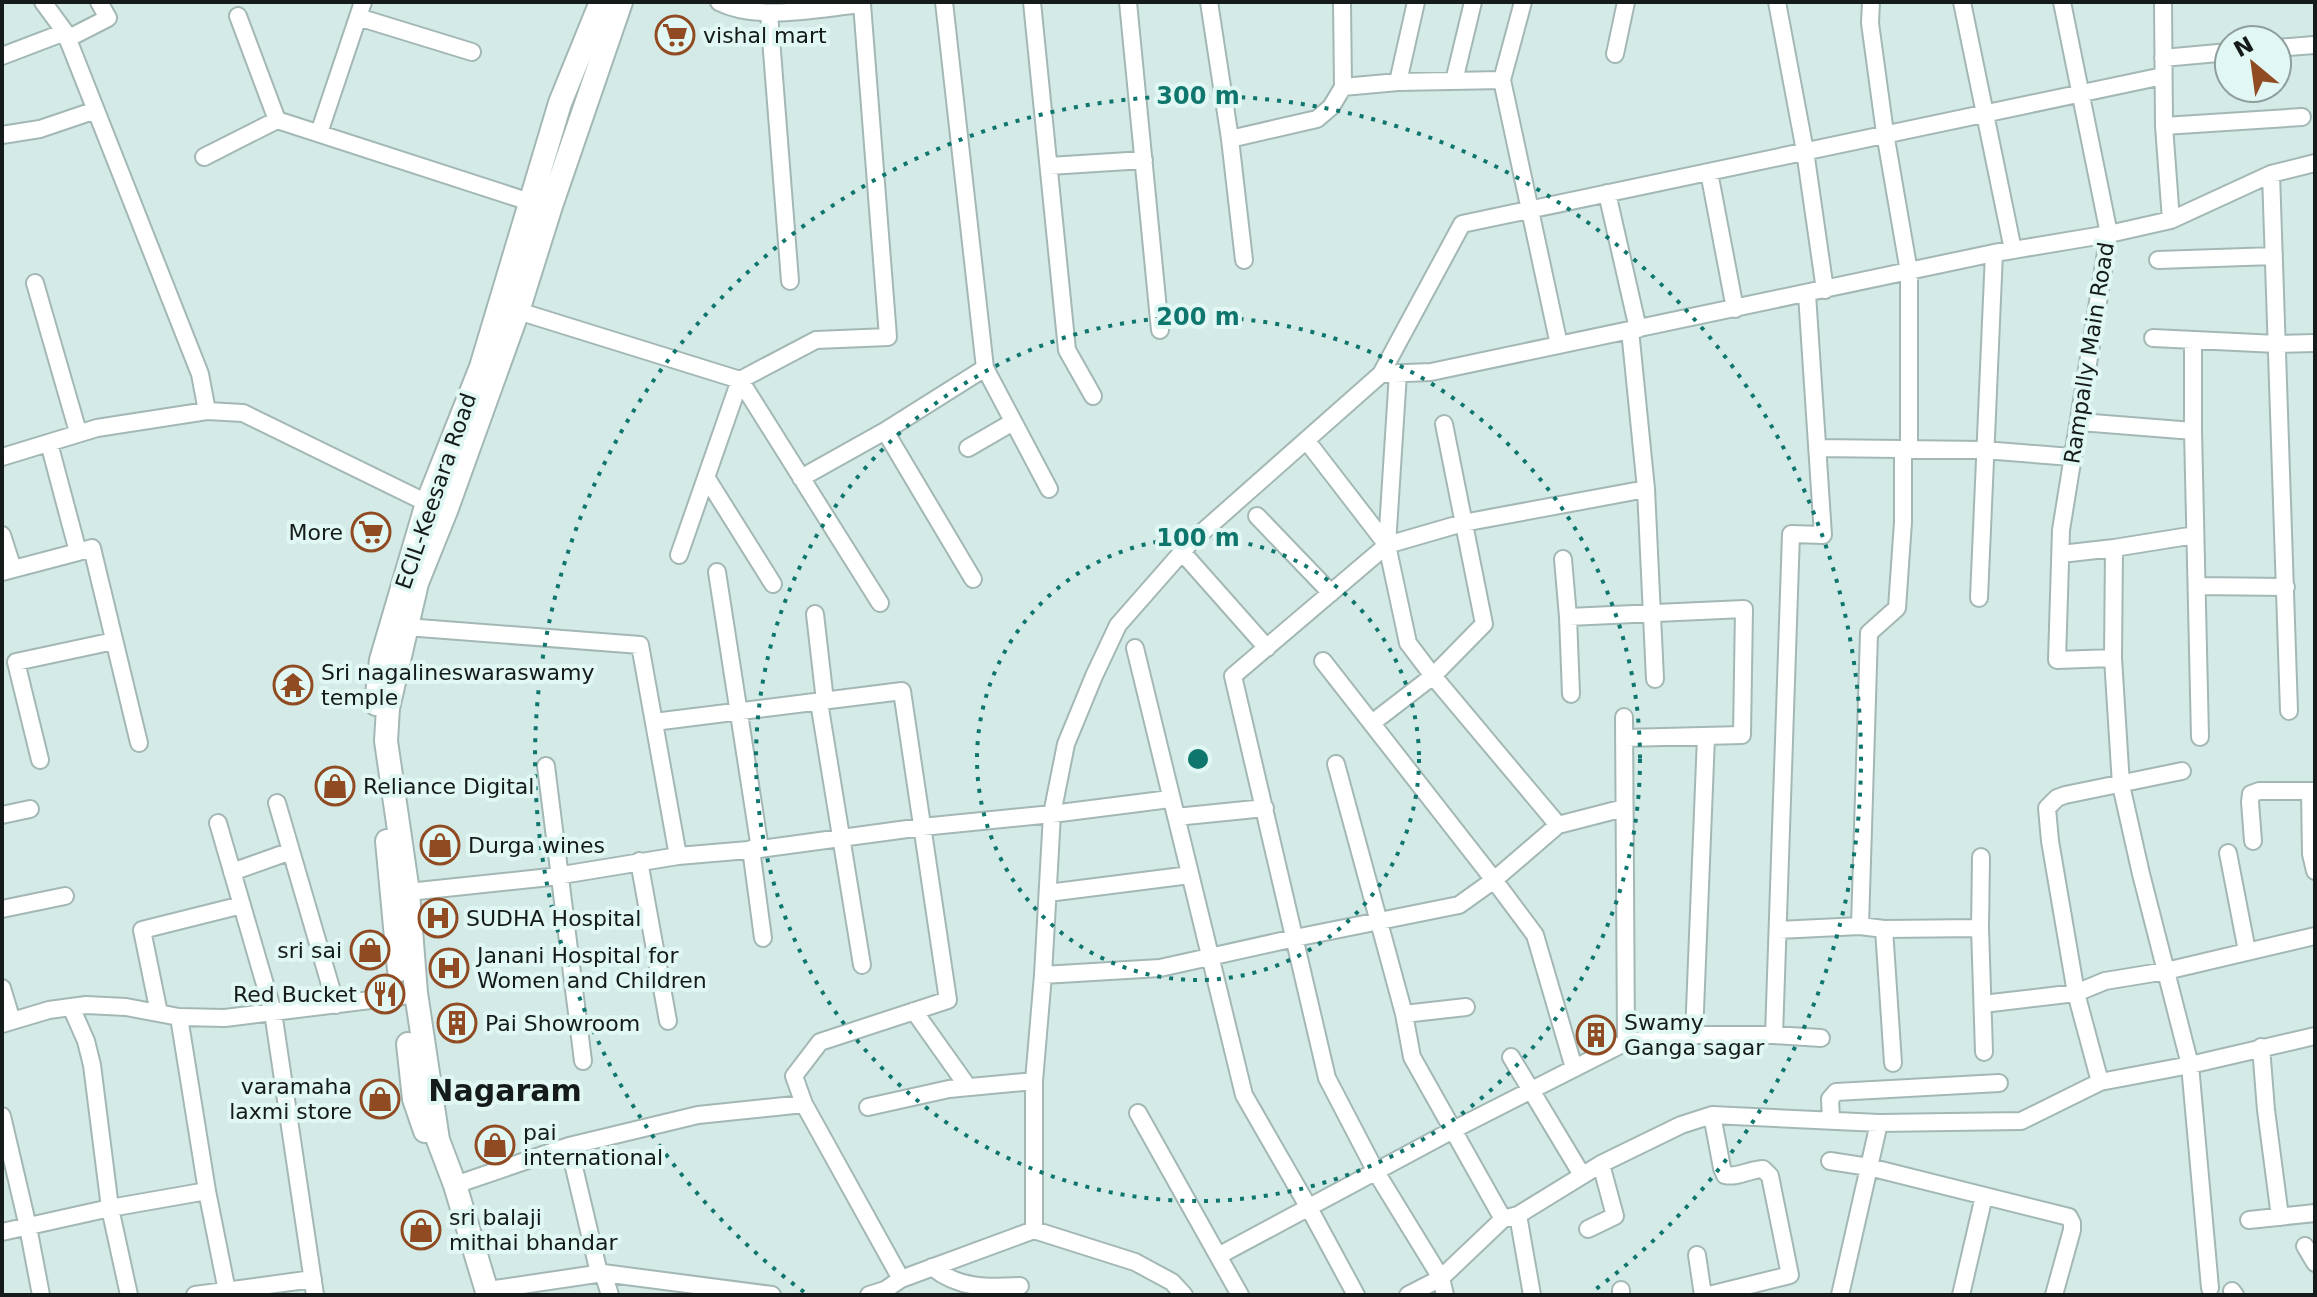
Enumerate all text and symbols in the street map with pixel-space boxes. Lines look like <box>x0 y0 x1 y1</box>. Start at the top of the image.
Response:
supermarket icon: vishal mart <box>654 14 696 56</box>
place label: vishal mart <box>703 23 827 48</box>
north arrow <box>2213 24 2293 104</box>
text: N <box>2229 32 2258 62</box>
text: 300 m <box>1156 82 1240 110</box>
street label: Rampally Main Road <box>2059 240 2119 466</box>
text: 200 m <box>1156 303 1240 331</box>
street label: ECIL-Keesara Road <box>391 390 481 592</box>
supermarket icon: More <box>350 511 392 553</box>
place label: More <box>288 520 343 545</box>
text: 100 m <box>1156 524 1240 552</box>
place label: Sri nagalineswaraswamy temple <box>321 660 595 710</box>
temple icon: Sri nagalineswaraswamy temple <box>272 664 314 706</box>
centre of rings <box>1184 745 1212 773</box>
shop icon: Reliance Digital <box>314 765 356 807</box>
place label: Reliance Digital <box>363 774 534 799</box>
shop icon: Durga wines <box>419 824 461 866</box>
place label: Durga wines <box>468 833 605 858</box>
hospital icon: SUDHA Hospital <box>417 897 459 939</box>
place label: SUDHA Hospital <box>466 906 641 931</box>
shop icon: sri sai <box>349 929 391 971</box>
place label: sri sai <box>277 938 342 963</box>
place label: Janani Hospital for Women and Children <box>475 943 707 993</box>
hospital icon: Janani Hospital for Women and Children <box>428 947 470 989</box>
restaurant icon: Red Bucket <box>364 973 406 1015</box>
place label: Red Bucket <box>233 982 357 1007</box>
building icon: Pai Showroom <box>436 1002 478 1044</box>
place label: Swamy Ganga sagar <box>1624 1010 1765 1060</box>
place label: Pai Showroom <box>485 1011 640 1036</box>
building icon: Swamy Ganga sagar <box>1575 1014 1617 1056</box>
district label: Nagaram <box>428 1073 582 1108</box>
place label: varamaha laxmi store <box>229 1074 352 1124</box>
shop icon: varamaha laxmi store <box>359 1078 401 1120</box>
place label: pai international <box>523 1120 663 1170</box>
shop icon: pai international <box>474 1124 516 1166</box>
place label: sri balaji mithai bhandar <box>449 1205 618 1255</box>
shop icon: sri balaji mithai bhandar <box>400 1209 442 1251</box>

